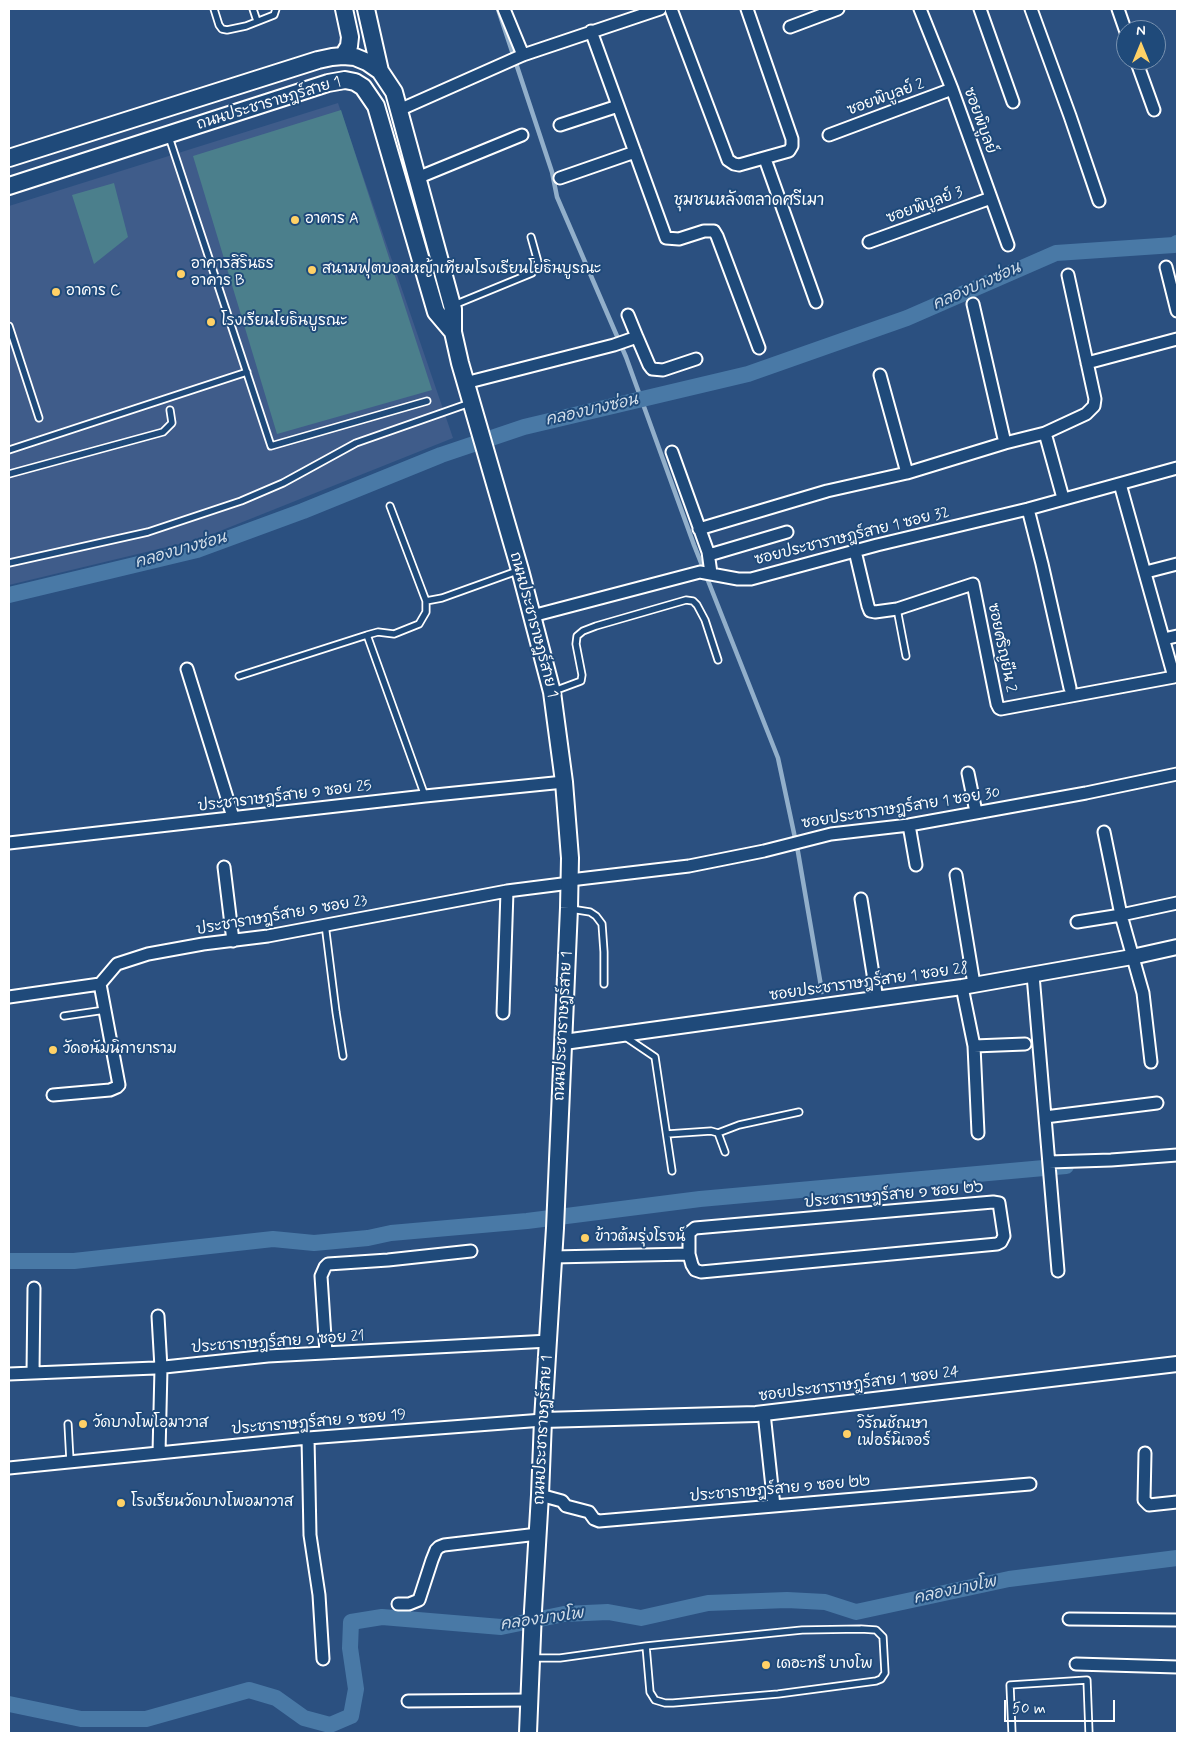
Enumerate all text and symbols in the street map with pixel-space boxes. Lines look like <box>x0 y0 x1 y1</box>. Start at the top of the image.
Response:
north arrow <box>1116 20 1166 70</box>
text: N <box>1136 22 1146 40</box>
street label: ถนนประชาราษฎร์สาย 1 <box>195 73 343 135</box>
street label: ซอยพิบูลย์ 2 <box>845 76 927 120</box>
street label: ซอยพิบูลย์ <box>959 85 999 157</box>
street label: ซอยพิบูลย์ 3 <box>884 184 966 228</box>
district label: ชุมชนหลังตลาดศรีเมา <box>674 192 824 212</box>
place label: อาคาร A <box>305 211 359 229</box>
marker: อาคาร A <box>289 214 301 226</box>
place label: อาคารสิรินธร อาคาร B <box>191 256 274 291</box>
water label: คลองบางซ่อน <box>930 259 1024 315</box>
place label: สนามฟุตบอลหญ้าเทียมโรงเรียนโยธินบูรณะ <box>322 261 601 279</box>
marker: สนามฟุตบอลหญ้าเทียมโรงเรียนโยธินบูรณะ <box>306 264 318 276</box>
marker: อาคารสิรินธร อาคาร B <box>175 268 187 280</box>
place label: อาคาร C <box>66 283 121 301</box>
marker: อาคาร C <box>50 286 62 298</box>
place label: โรงเรียนโยธินบูรณะ <box>221 313 347 331</box>
marker: โรงเรียนโยธินบูรณะ <box>205 316 217 328</box>
water label: คลองบางซ่อน <box>544 391 640 431</box>
street label: ซอยประชาราษฎร์สาย 1 ซอย 32 <box>753 504 951 570</box>
water label: คลองบางซ่อน <box>133 529 229 573</box>
street label: ถนนประชาราษฎร์สาย 1 <box>505 550 561 700</box>
street label: ซอยศริญยืน 2 <box>983 602 1019 694</box>
street label: ประชาราษฎร์สาย ๑ ซอย 25 <box>197 777 373 817</box>
street label: ซอยประชาราษฎร์สาย 1 ซอย 30 <box>800 784 1002 834</box>
street label: ประชาราษฎร์สาย ๑ ซอย 23 <box>195 892 369 940</box>
street label: ถนนประชาราษฎร์สาย 1 <box>551 951 577 1101</box>
street label: ซอยประชาราษฎร์สาย 1 ซอย 28 <box>768 960 970 1006</box>
place label: วัดอนัมนิกายาราม <box>63 1041 177 1059</box>
marker: วัดอนัมนิกายาราม <box>47 1044 59 1056</box>
street label: ประชาราษฎร์สาย ๑ ซอย ๒๖ <box>804 1179 984 1213</box>
place label: ข้าวต้มรุ่งโรจน์ <box>595 1229 685 1247</box>
marker: ข้าวต้มรุ่งโรจน์ <box>579 1232 591 1244</box>
street label: ประชาราษฎร์สาย ๑ ซอย 21 <box>191 1328 365 1358</box>
street label: ถนนประชาราษฎร์สาย 1 <box>531 1355 557 1505</box>
street label: ซอยประชาราษฎร์สาย 1 ซอย 24 <box>758 1364 960 1406</box>
street label: ประชาราษฎร์สาย ๑ ซอย 19 <box>231 1406 407 1440</box>
place label: วัดบางโพโอมาวาส <box>93 1415 208 1433</box>
place label: วิรัณชัณษา เฟอร์นิเจอร์ <box>857 1416 930 1451</box>
marker: วัดบางโพโอมาวาส <box>77 1418 89 1430</box>
marker: วิรัณชัณษา เฟอร์นิเจอร์ <box>841 1428 853 1440</box>
street label: ประชาราษฎร์สาย ๑ ซอย ๒๒ <box>689 1473 871 1507</box>
place label: โรงเรียนวัดบางโพอมาวาส <box>131 1494 293 1512</box>
marker: โรงเรียนวัดบางโพอมาวาส <box>115 1497 127 1509</box>
water label: คลองบางโพ <box>912 1573 998 1609</box>
water label: คลองบางโพ <box>499 1605 585 1635</box>
place label: เดอะทรี บางโพ <box>776 1656 873 1674</box>
marker: เดอะทรี บางโพ <box>760 1659 772 1671</box>
scale bar <box>1006 1690 1117 1722</box>
text: 50 m <box>1012 1699 1046 1719</box>

